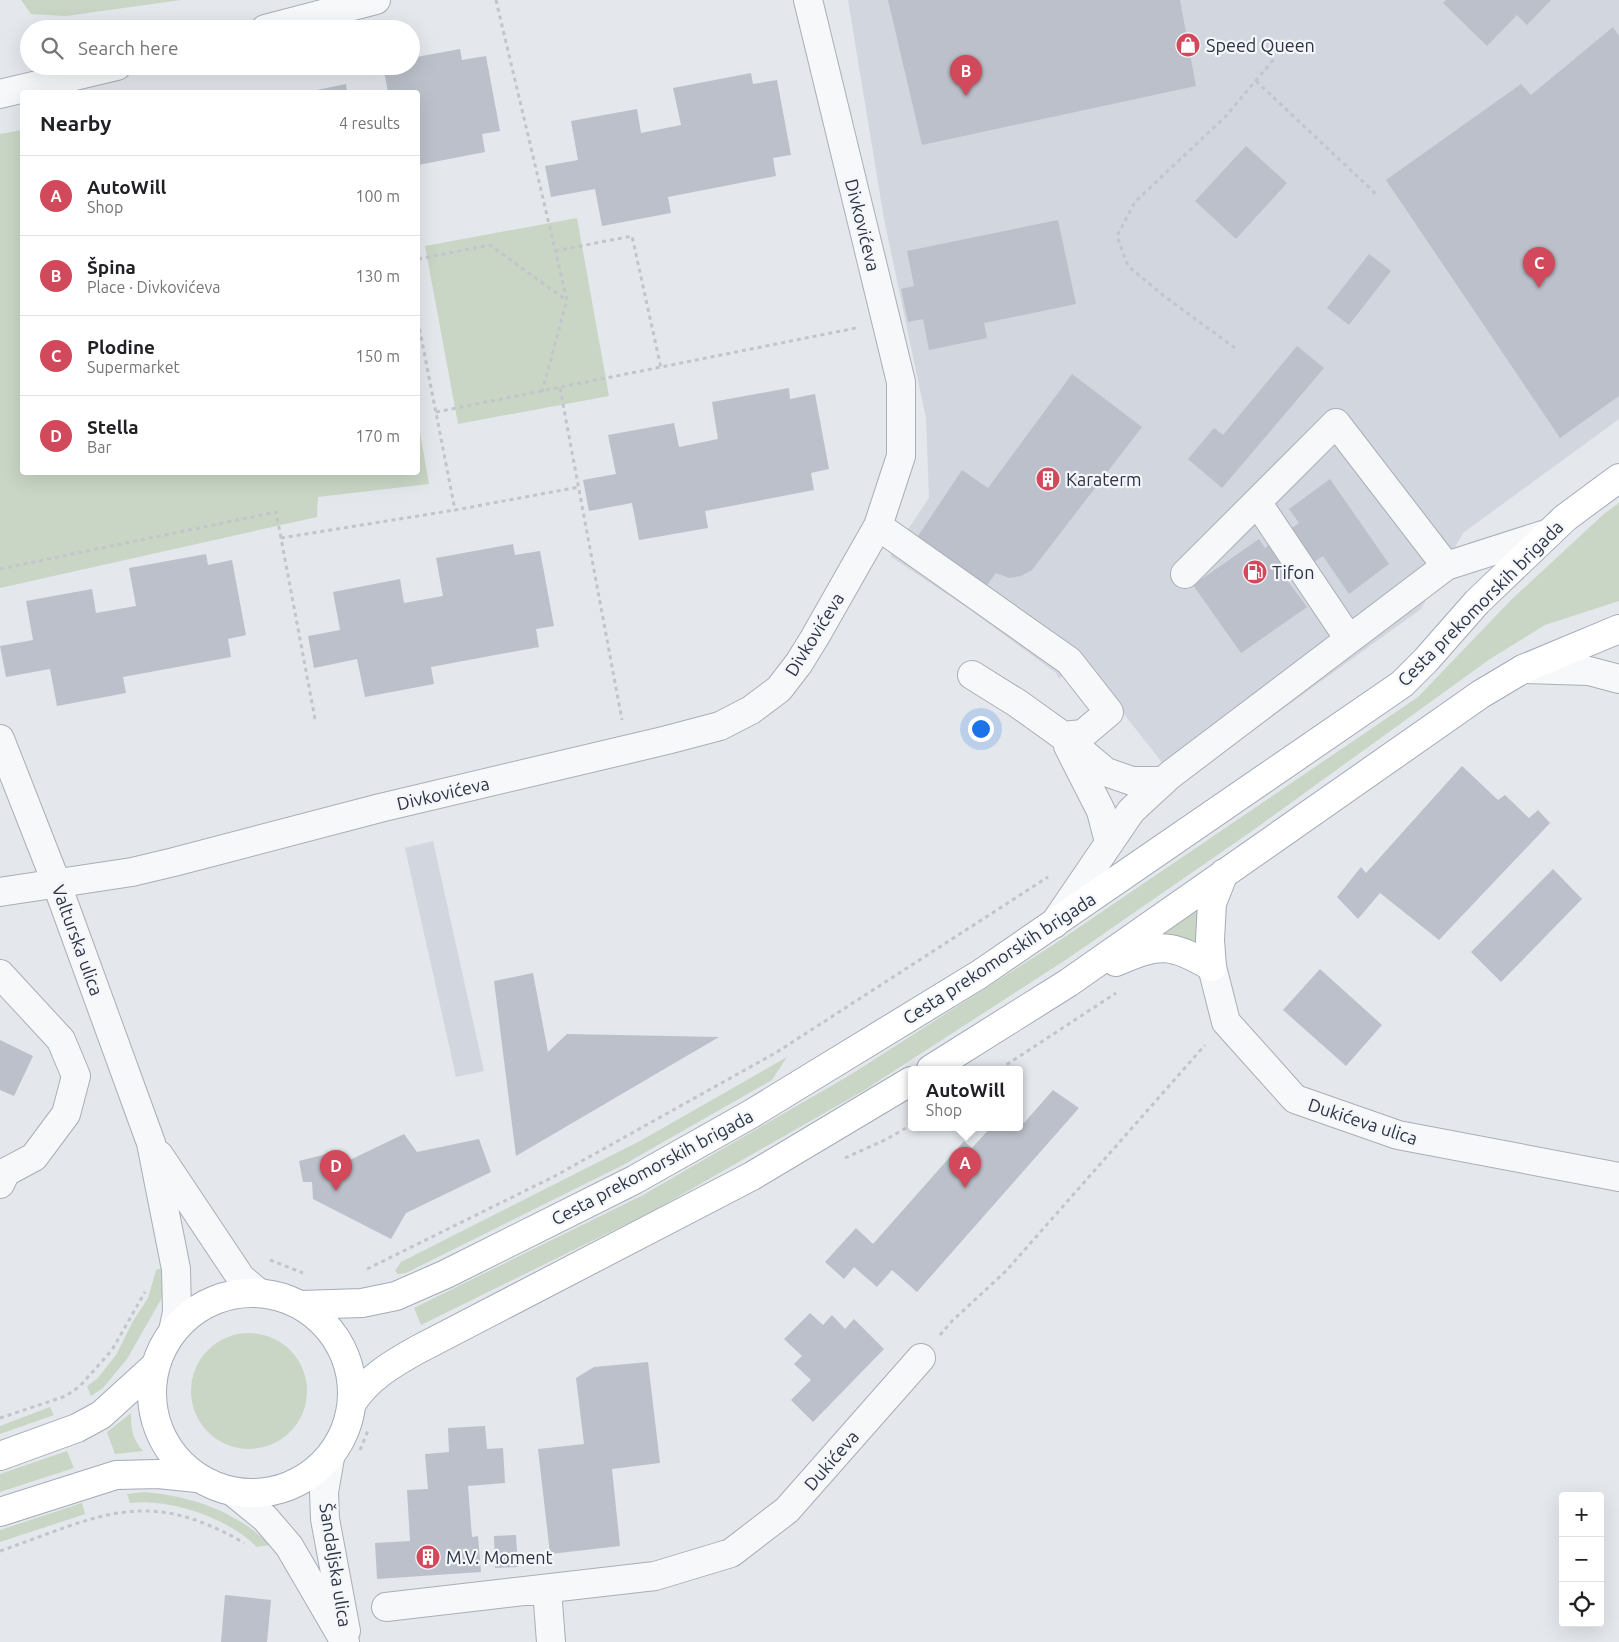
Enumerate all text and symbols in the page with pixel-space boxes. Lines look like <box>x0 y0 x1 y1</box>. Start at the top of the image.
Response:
search box <box>20 20 420 75</box>
shop icon: Speed Queen <box>1175 32 1201 58</box>
icon: search <box>38 34 66 62</box>
place label: Speed Queen <box>1206 35 1315 56</box>
text: Search here <box>78 37 178 59</box>
pin: B <box>950 55 982 96</box>
text: Nearby <box>40 111 111 135</box>
text: 4 results <box>339 114 400 132</box>
text: AutoWill <box>87 176 166 198</box>
street label: Divkovićeva <box>842 177 884 273</box>
text: A <box>50 187 62 205</box>
text: 100 m <box>355 187 400 205</box>
text: Shop <box>87 198 123 216</box>
pin: C <box>1523 247 1555 288</box>
text: Špina <box>87 256 136 278</box>
text: B <box>51 267 61 285</box>
text: 130 m <box>355 267 400 285</box>
text: Place · Divkovićeva <box>87 278 221 296</box>
text: Plodine <box>87 336 155 358</box>
text: C <box>51 347 61 365</box>
text: 150 m <box>355 347 400 365</box>
text: Supermarket <box>87 358 180 376</box>
text: Stella <box>87 416 139 438</box>
text: D <box>50 427 62 445</box>
text: 170 m <box>355 427 400 445</box>
text: Bar <box>87 438 111 456</box>
building icon: Karaterm <box>1035 466 1061 492</box>
place label: Karaterm <box>1066 469 1142 489</box>
street label: Cesta prekomorskih brigada <box>1393 516 1567 690</box>
fuel station icon: Tifon <box>1242 559 1268 585</box>
place label: Tifon <box>1272 562 1314 582</box>
street label: Divkovićeva <box>780 589 848 679</box>
your location <box>968 716 994 742</box>
street label: Divkovićeva <box>395 773 491 813</box>
street label: Valturska ulica <box>49 882 107 998</box>
street label: Cesta prekomorskih brigada <box>899 888 1099 1028</box>
popup <box>908 1066 1023 1131</box>
text: AutoWill <box>926 1079 1005 1101</box>
street label: Dukićeva ulica <box>1306 1094 1420 1148</box>
text: Shop <box>926 1101 962 1119</box>
street label: Cesta prekomorskih brigada <box>548 1105 756 1229</box>
pin: A <box>949 1147 981 1188</box>
pin: D <box>320 1150 352 1191</box>
street label: Dukićeva <box>800 1426 862 1494</box>
map controls <box>1559 1492 1604 1627</box>
button: + <box>1559 1492 1604 1537</box>
street label: Šandaljska ulica <box>316 1502 357 1628</box>
button: − <box>1559 1537 1604 1582</box>
building icon: M.V. Moment <box>415 1544 441 1570</box>
place label: M.V. Moment <box>446 1547 553 1567</box>
button: locate <box>1559 1582 1604 1627</box>

